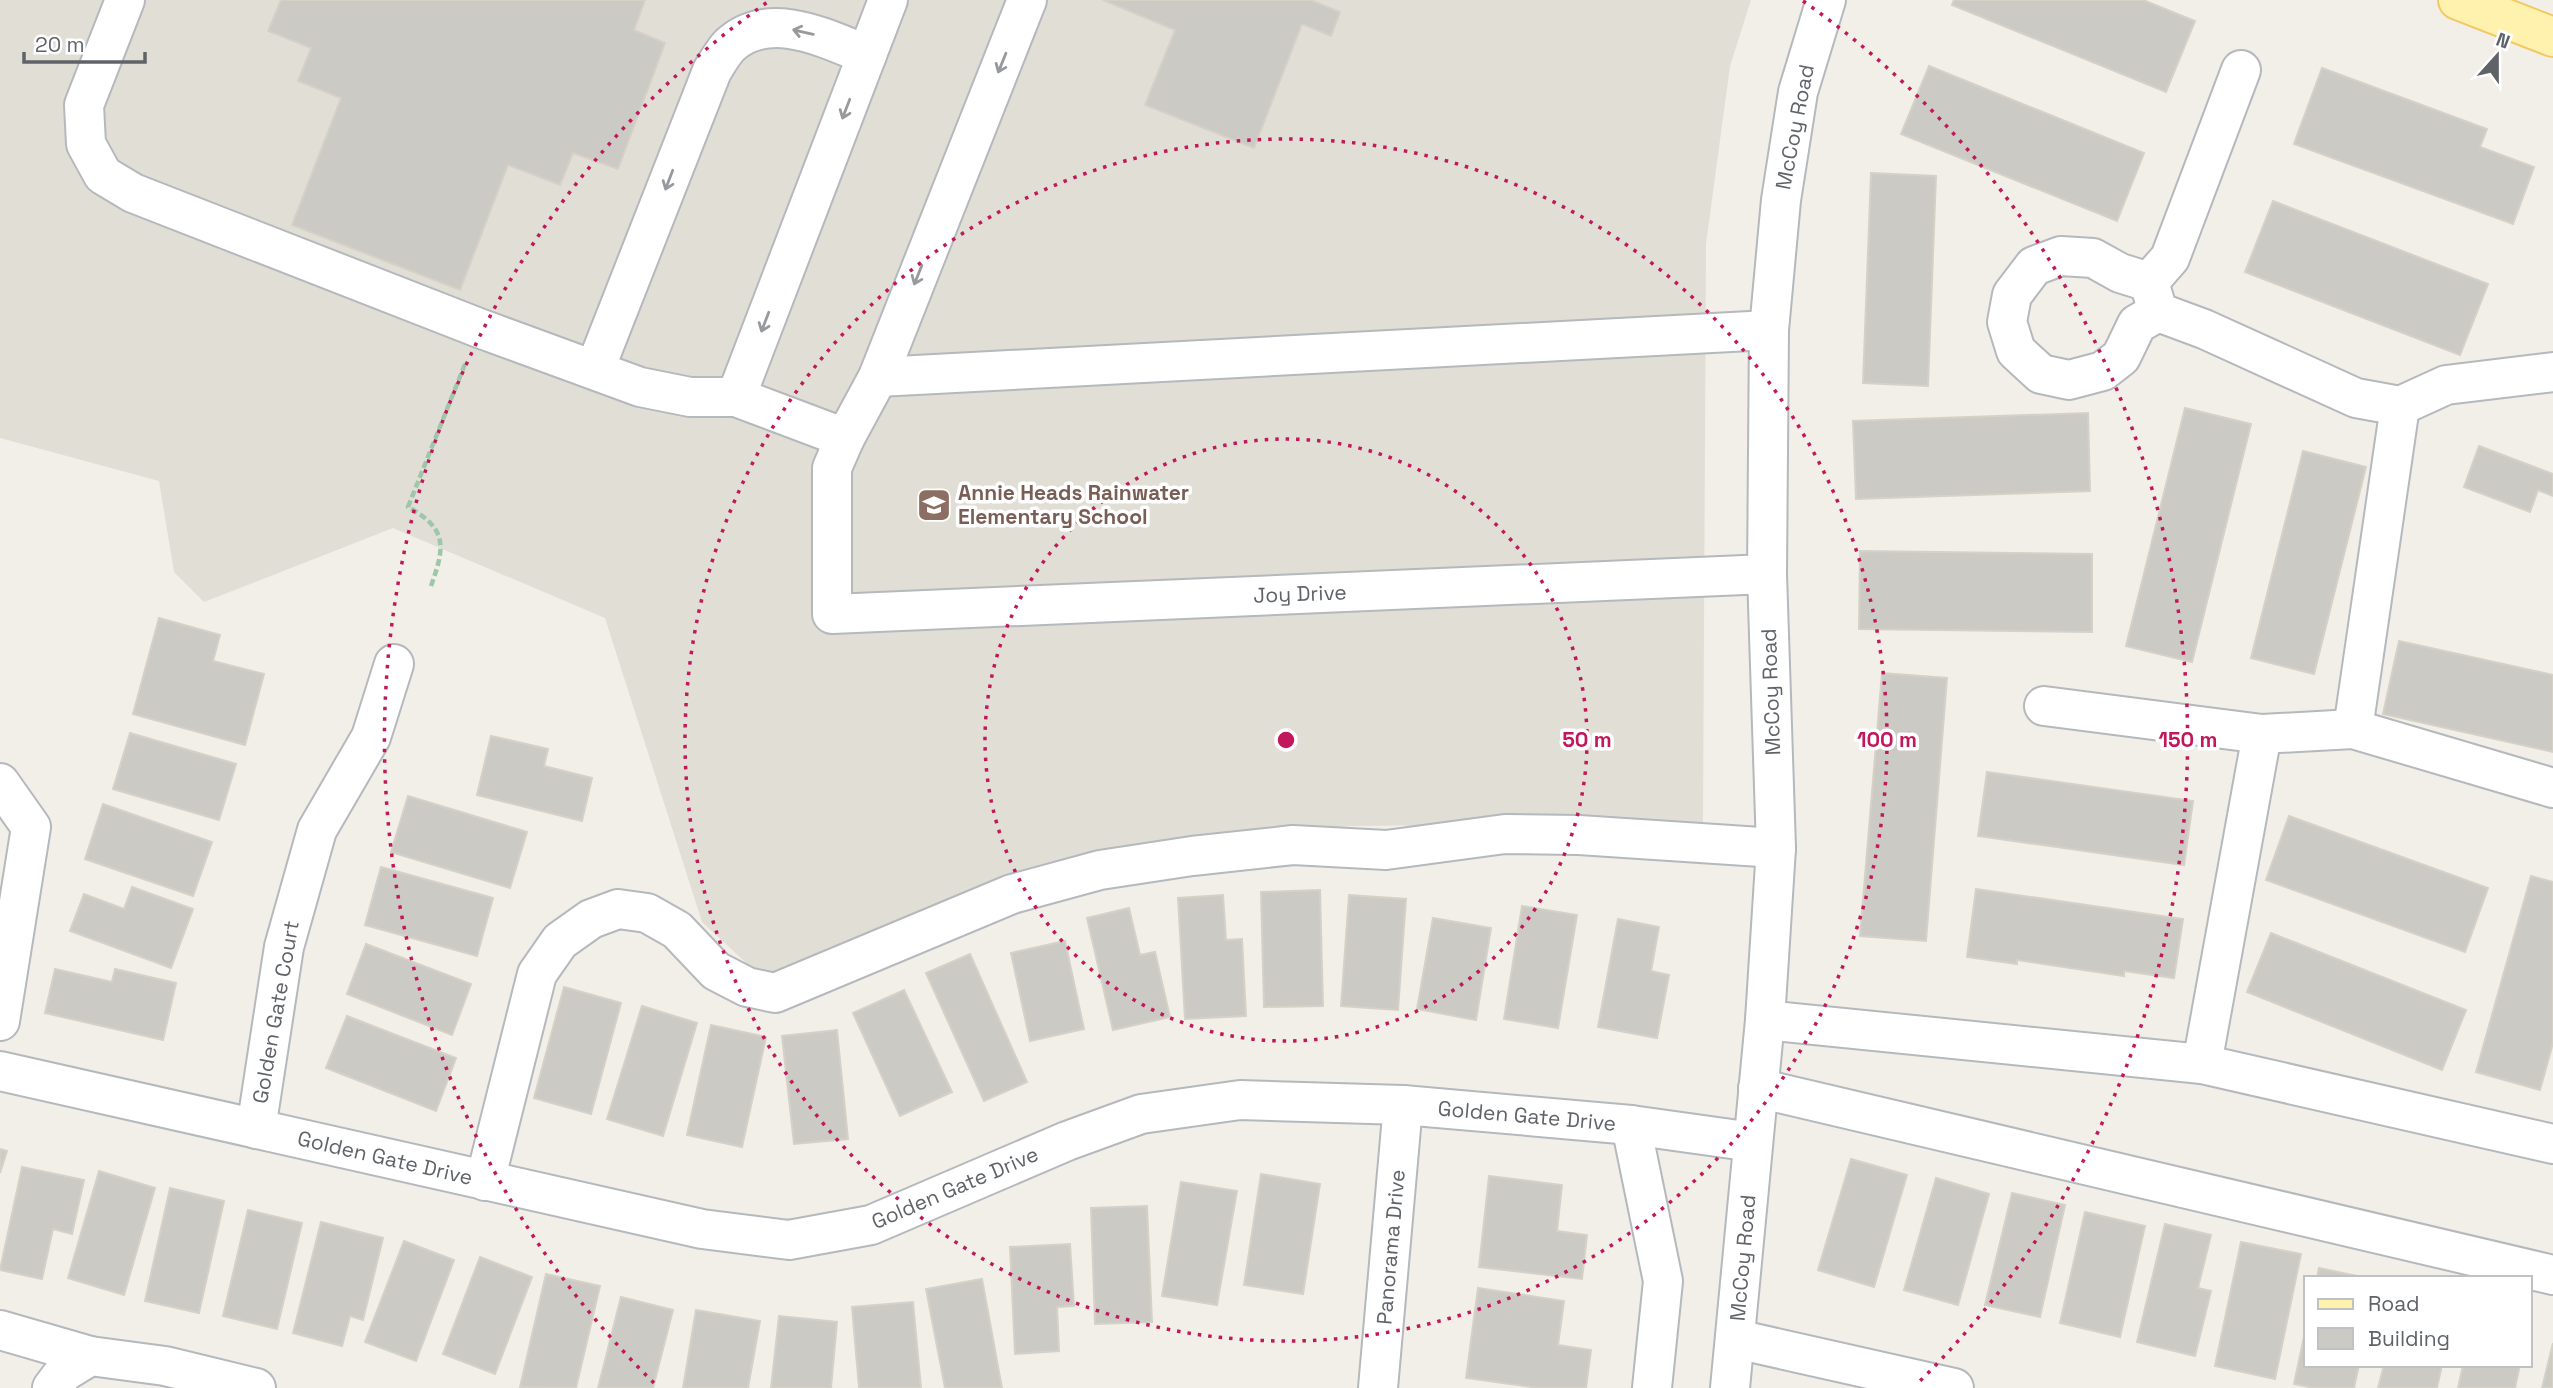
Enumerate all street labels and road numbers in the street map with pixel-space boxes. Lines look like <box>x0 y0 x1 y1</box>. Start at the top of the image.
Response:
street label: McCoy Road <box>1769 62 1820 192</box>
street label: Joy Drive <box>1253 578 1347 609</box>
street label: McCoy Road <box>1755 628 1786 756</box>
street label: Golden Gate Court <box>246 918 305 1106</box>
street label: Golden Gate Drive <box>1437 1094 1617 1137</box>
street label: Golden Gate Drive <box>295 1124 475 1191</box>
street label: Golden Gate Drive <box>867 1140 1042 1235</box>
street label: Panorama Drive <box>1370 1168 1411 1326</box>
street label: McCoy Road <box>1724 1194 1761 1322</box>

